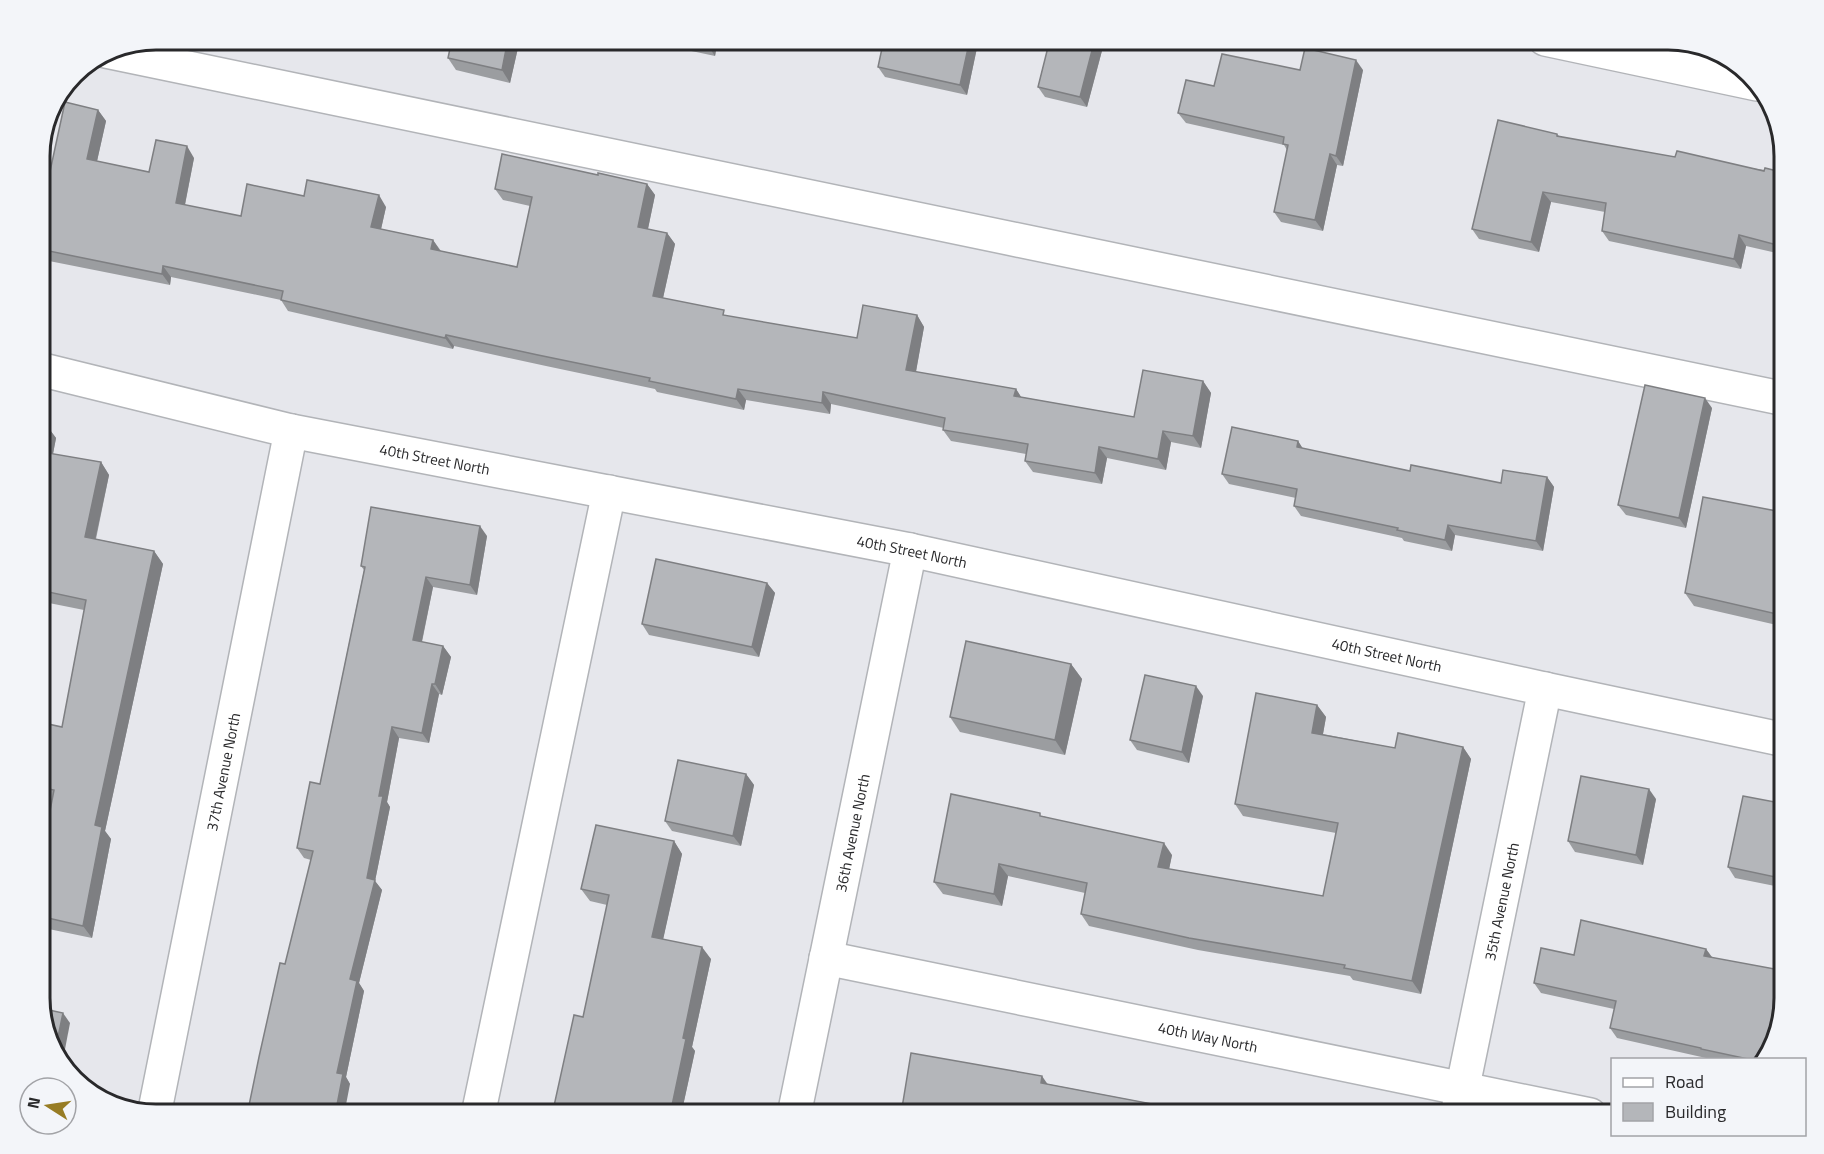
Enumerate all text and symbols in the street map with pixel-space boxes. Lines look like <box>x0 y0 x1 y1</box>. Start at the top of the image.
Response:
street label: 40th Street North <box>378 437 492 481</box>
street label: 40th Street North <box>855 529 969 574</box>
street label: 40th Street North <box>1330 631 1444 678</box>
street label: 37th Avenue North <box>200 711 246 833</box>
street label: 36th Avenue North <box>829 772 875 894</box>
street label: 35th Avenue North <box>1478 840 1525 963</box>
street label: 40th Way North <box>1156 1015 1260 1058</box>
legend <box>1611 1058 1806 1136</box>
text: Road <box>1665 1068 1704 1095</box>
north arrow <box>18 1076 78 1136</box>
text: N <box>20 1095 46 1111</box>
text: Building <box>1665 1098 1726 1125</box>

